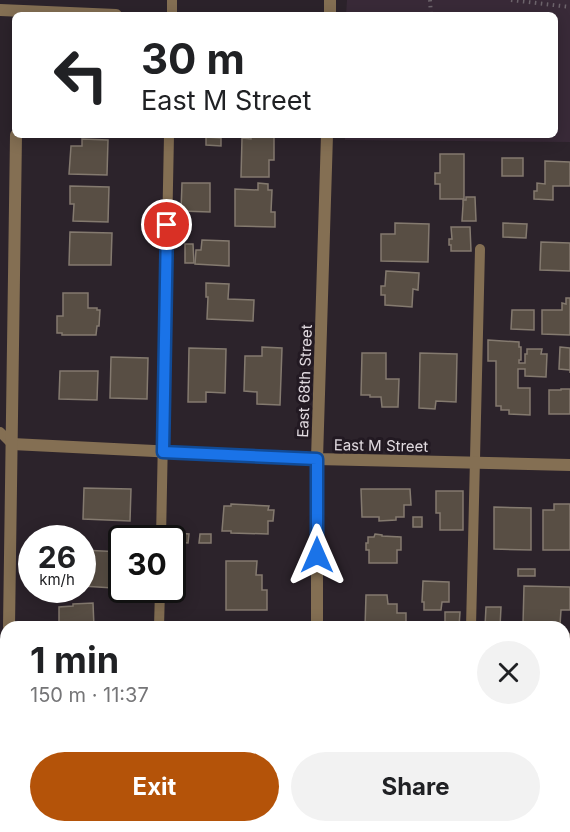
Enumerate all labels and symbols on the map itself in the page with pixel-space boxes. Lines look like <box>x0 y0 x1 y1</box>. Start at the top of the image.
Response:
pin <box>141 199 192 250</box>
street label: East 68th Street <box>293 324 316 438</box>
street label: East M Street <box>334 435 429 456</box>
position arrow <box>285 523 349 587</box>
speed limit sign: 30 <box>108 525 186 603</box>

